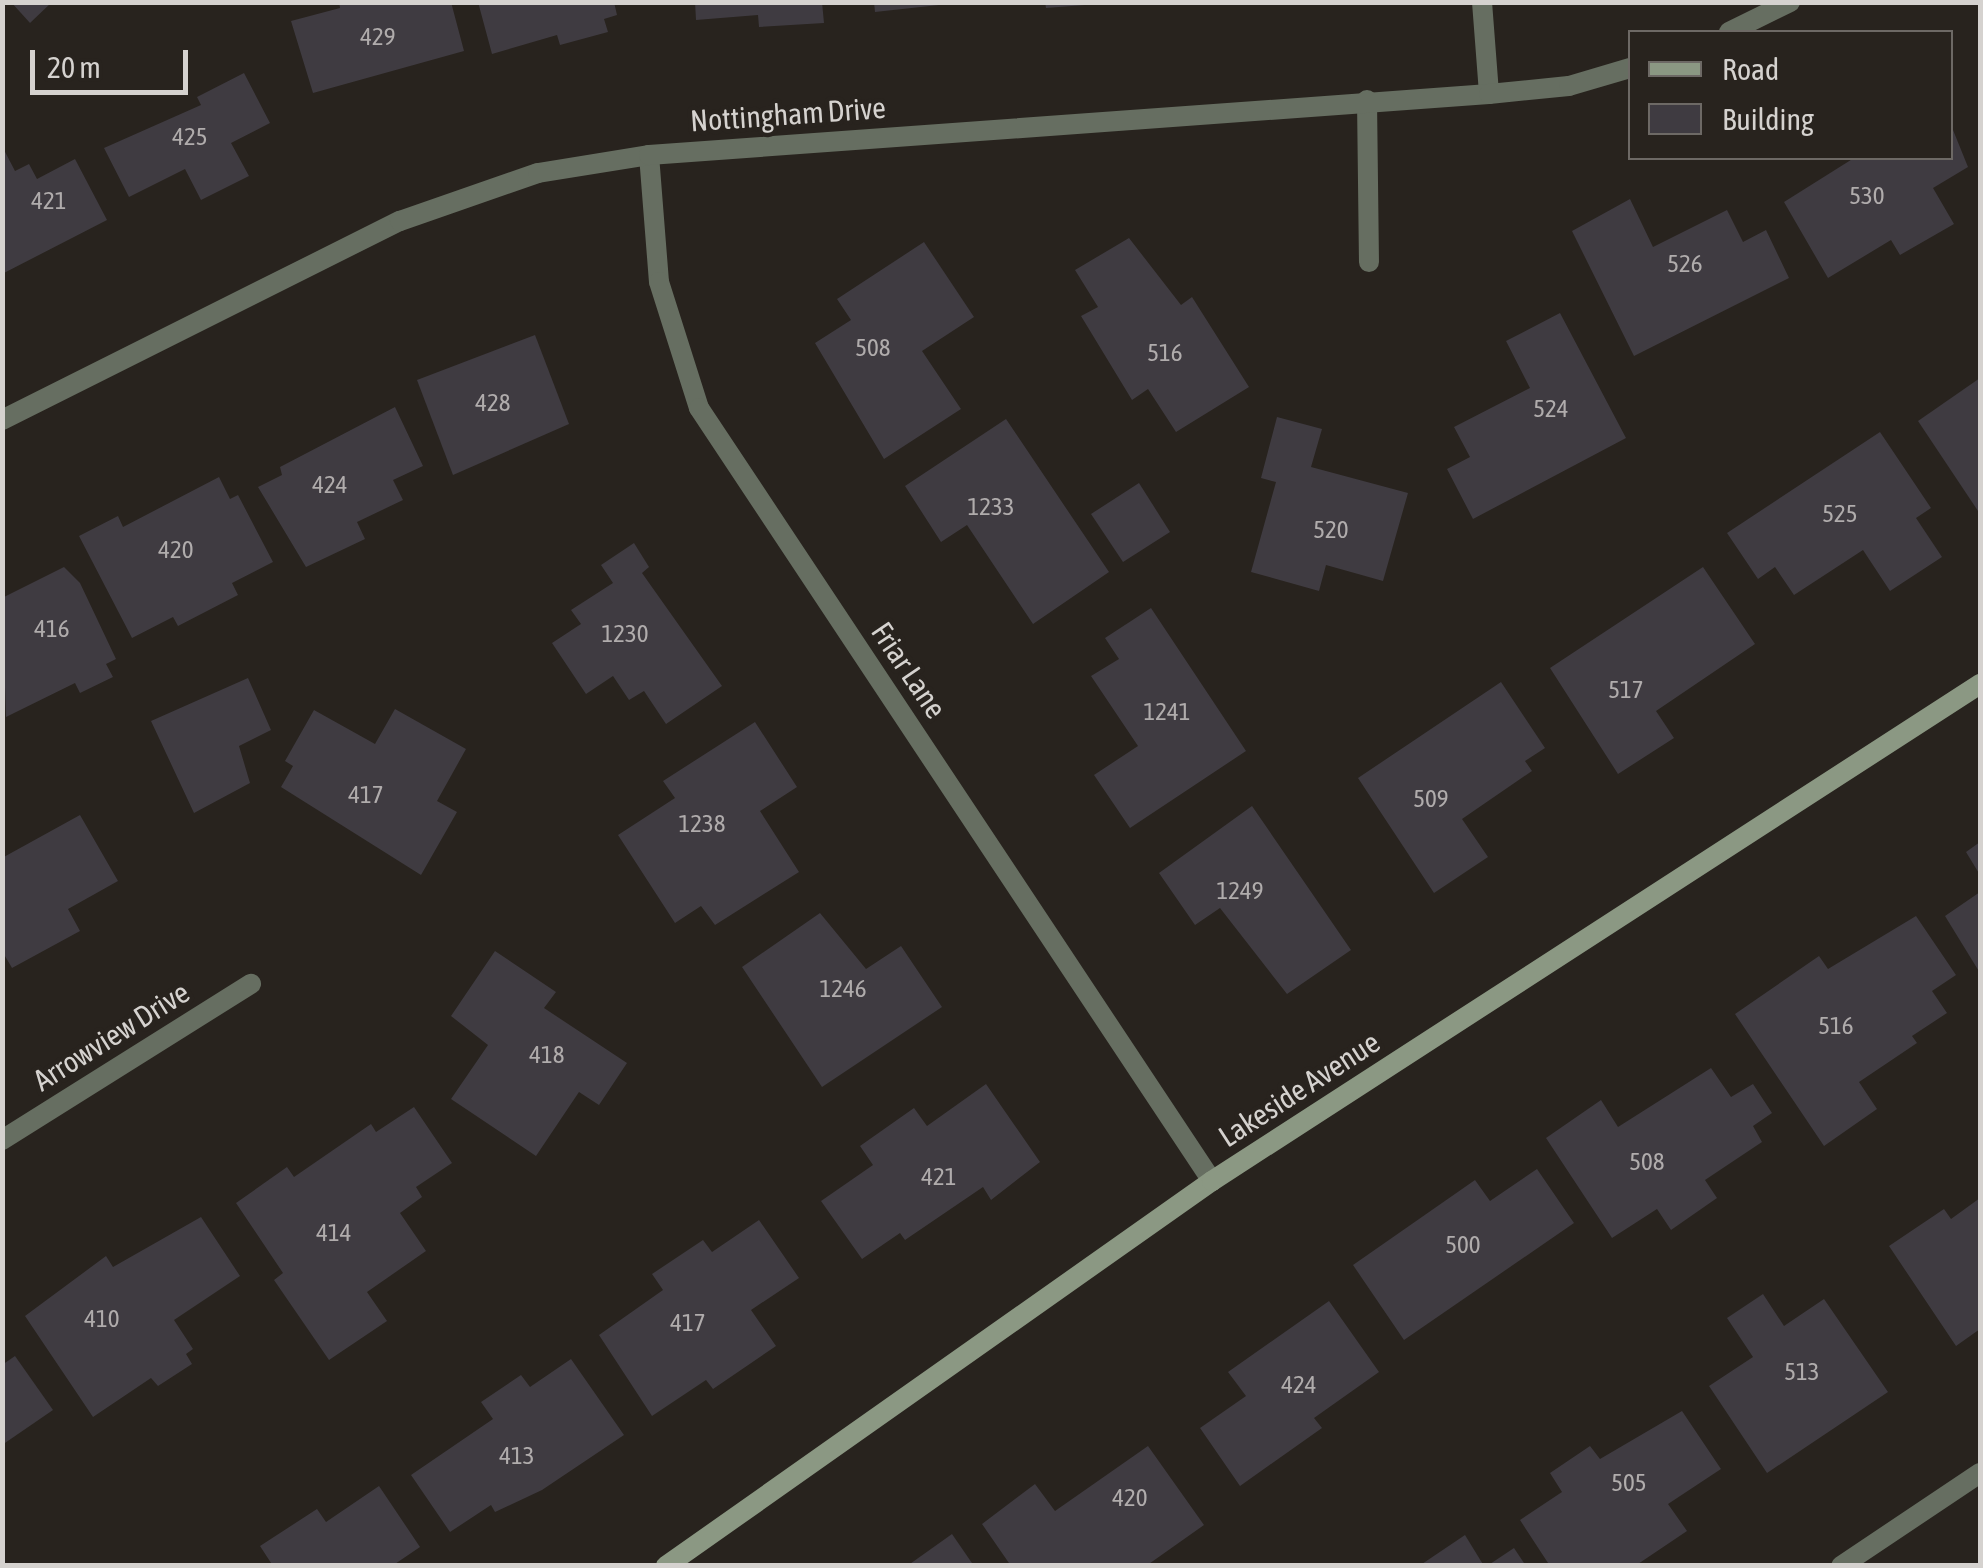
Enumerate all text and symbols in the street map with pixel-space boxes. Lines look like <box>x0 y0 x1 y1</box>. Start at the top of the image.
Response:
house number: 429 <box>360 21 396 51</box>
scale bar <box>35 30 192 92</box>
legend <box>1628 30 1953 160</box>
text: 20 m <box>47 50 101 84</box>
text: Road <box>1722 52 1779 86</box>
street label: Nottingham Drive <box>689 89 887 139</box>
text: Building <box>1722 102 1814 136</box>
house number: 425 <box>172 121 208 151</box>
house number: 530 <box>1849 180 1885 210</box>
house number: 421 <box>31 185 67 215</box>
house number: 526 <box>1667 248 1703 278</box>
house number: 508 <box>855 332 891 362</box>
house number: 516 <box>1147 337 1183 367</box>
house number: 428 <box>475 387 511 417</box>
house number: 524 <box>1533 393 1569 423</box>
house number: 424 <box>312 469 348 499</box>
house number: 1233 <box>968 491 1014 521</box>
house number: 525 <box>1822 498 1858 528</box>
house number: 520 <box>1313 514 1349 544</box>
house number: 420 <box>158 534 194 564</box>
house number: 416 <box>34 613 70 643</box>
street label: Friar Lane <box>864 615 954 725</box>
house number: 1230 <box>602 618 648 648</box>
house number: 517 <box>1608 674 1644 704</box>
house number: 1241 <box>1144 696 1190 726</box>
house number: 417 <box>348 779 384 809</box>
house number: 509 <box>1413 783 1449 813</box>
house number: 1238 <box>679 808 725 838</box>
house number: 1249 <box>1217 875 1263 905</box>
house number: 1246 <box>820 973 866 1003</box>
street label: Arrowview Drive <box>26 974 196 1098</box>
house number: 516 <box>1818 1010 1854 1040</box>
street label: Lakeside Avenue <box>1212 1024 1386 1154</box>
house number: 418 <box>529 1039 565 1069</box>
house number: 508 <box>1629 1146 1665 1176</box>
house number: 421 <box>921 1161 957 1191</box>
house number: 414 <box>316 1217 352 1247</box>
house number: 500 <box>1445 1229 1481 1259</box>
house number: 410 <box>84 1303 120 1333</box>
house number: 417 <box>670 1307 706 1337</box>
house number: 513 <box>1784 1356 1820 1386</box>
house number: 424 <box>1281 1369 1317 1399</box>
house number: 413 <box>499 1440 535 1470</box>
house number: 505 <box>1611 1467 1647 1497</box>
house number: 420 <box>1112 1482 1148 1512</box>

